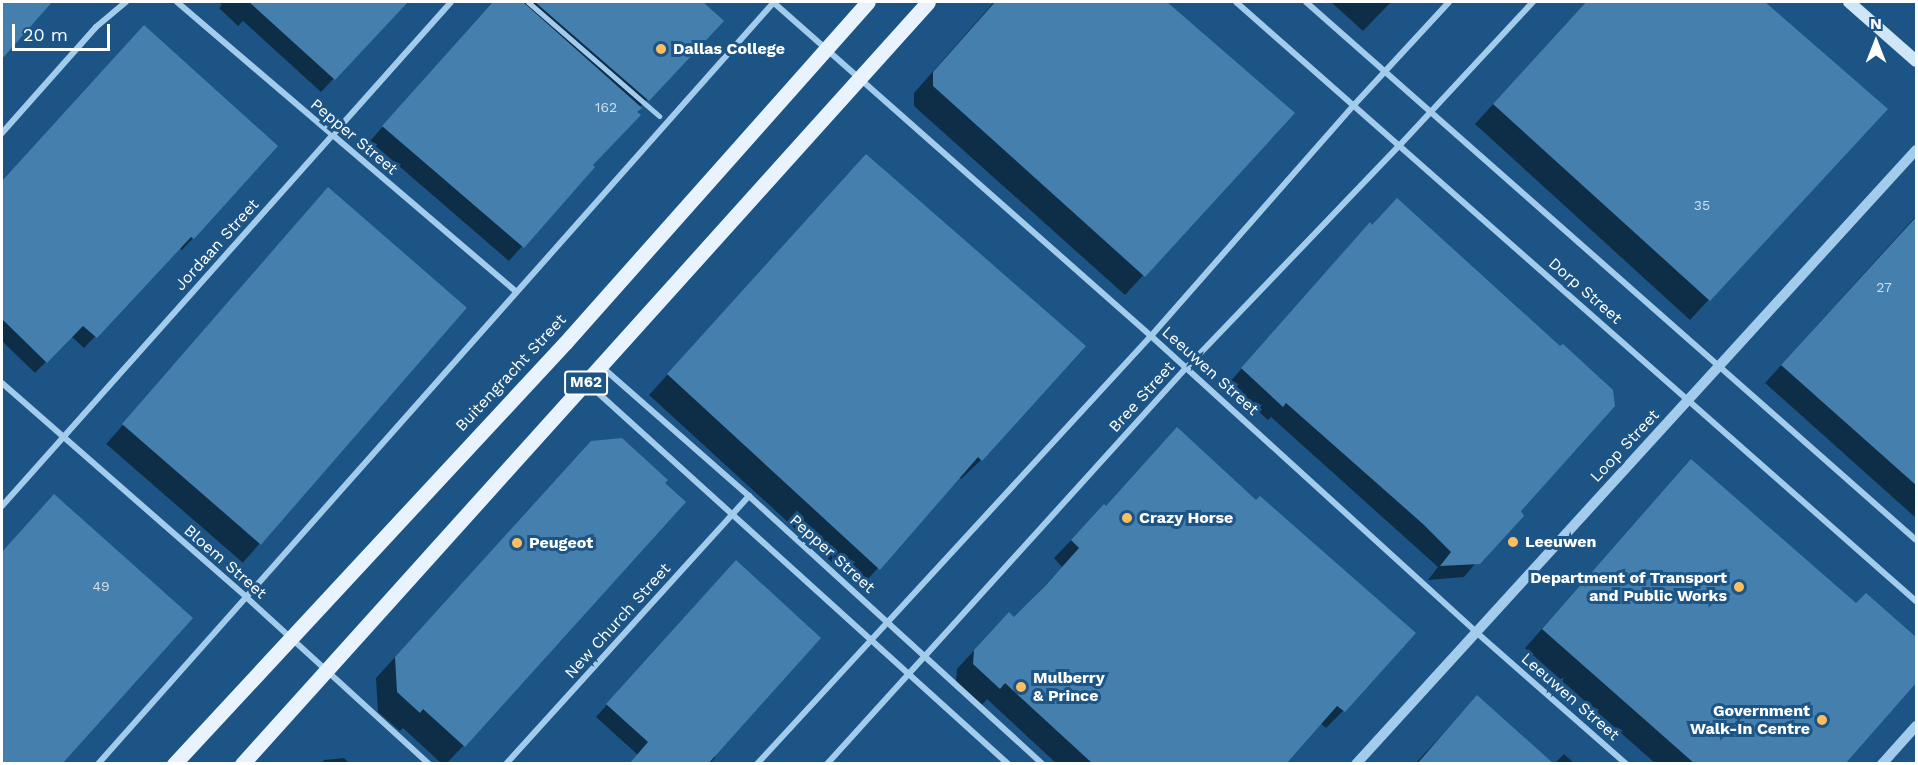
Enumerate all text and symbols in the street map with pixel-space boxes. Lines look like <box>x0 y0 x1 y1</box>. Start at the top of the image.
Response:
scale bar <box>15 12 112 50</box>
north arrow <box>1846 12 1906 72</box>
text: N <box>1870 14 1882 33</box>
text: 20 m <box>23 24 68 45</box>
place label: Dallas College <box>673 39 785 59</box>
marker: Dallas College <box>654 42 668 56</box>
street label: Pepper Street <box>306 95 402 179</box>
house number: 162 <box>595 99 617 115</box>
street label: Jordaan Street <box>171 195 263 295</box>
house number: 35 <box>1694 197 1710 213</box>
street label: Dorp Street <box>1544 254 1626 328</box>
house number: 27 <box>1876 279 1892 295</box>
street label: Buitengracht Street <box>452 310 570 436</box>
street label: Leeuwen Street <box>1158 323 1262 419</box>
street label: Bree Street <box>1105 358 1179 436</box>
road number: M62 <box>564 371 608 395</box>
street label: Loop Street <box>1587 406 1663 486</box>
place label: Crazy Horse <box>1139 508 1234 528</box>
street label: Pepper Street <box>785 511 879 597</box>
marker: Crazy Horse <box>1120 511 1134 525</box>
street label: Bloem Street <box>180 521 270 603</box>
place label: Leeuwen <box>1525 532 1596 552</box>
place label: Peugeot <box>529 533 593 553</box>
marker: Leeuwen <box>1506 535 1520 549</box>
marker: Peugeot <box>510 536 524 550</box>
street label: New Church Street <box>561 559 675 683</box>
place label: Department of Transport and Public Works <box>1530 568 1727 606</box>
house number: 49 <box>92 578 110 594</box>
marker: Department of Transport and Public Works <box>1732 580 1746 594</box>
street label: Leeuwen Street <box>1517 649 1623 745</box>
place label: Mulberry & Prince <box>1033 668 1105 706</box>
marker: Mulberry & Prince <box>1014 680 1028 694</box>
place label: Government Walk-In Centre <box>1690 701 1810 739</box>
marker: Government Walk-In Centre <box>1815 713 1829 727</box>

